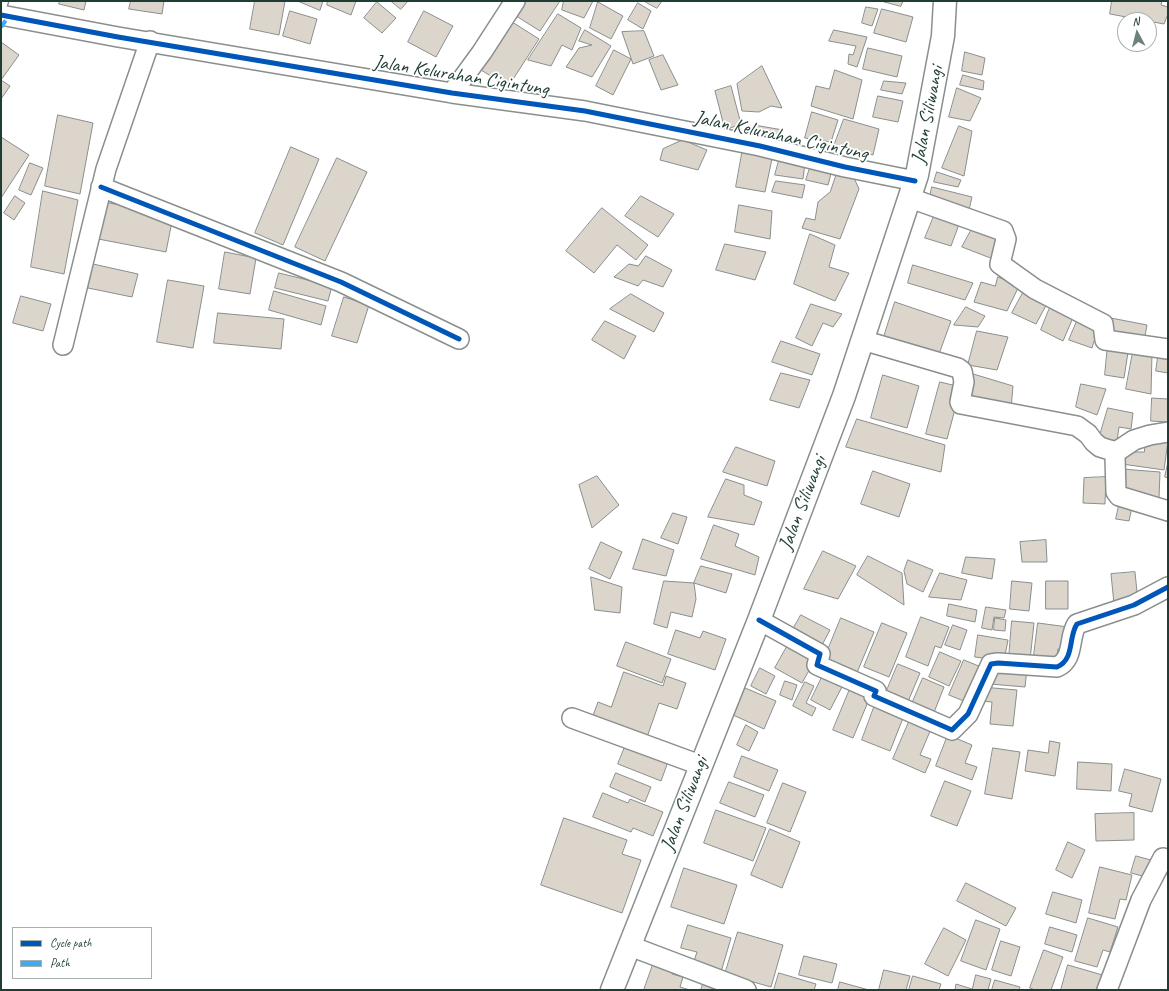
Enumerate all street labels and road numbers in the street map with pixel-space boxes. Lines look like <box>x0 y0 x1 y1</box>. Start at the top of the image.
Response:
street label: Jalan Kelurahan Cigintung <box>372 50 550 102</box>
street label: Jalan Siliwangi <box>907 64 949 166</box>
street label: Jalan Kelurahan Cigintung <box>692 106 870 166</box>
street label: Jalan Siliwangi <box>774 452 832 554</box>
street label: Jalan Siliwangi <box>656 753 714 855</box>

